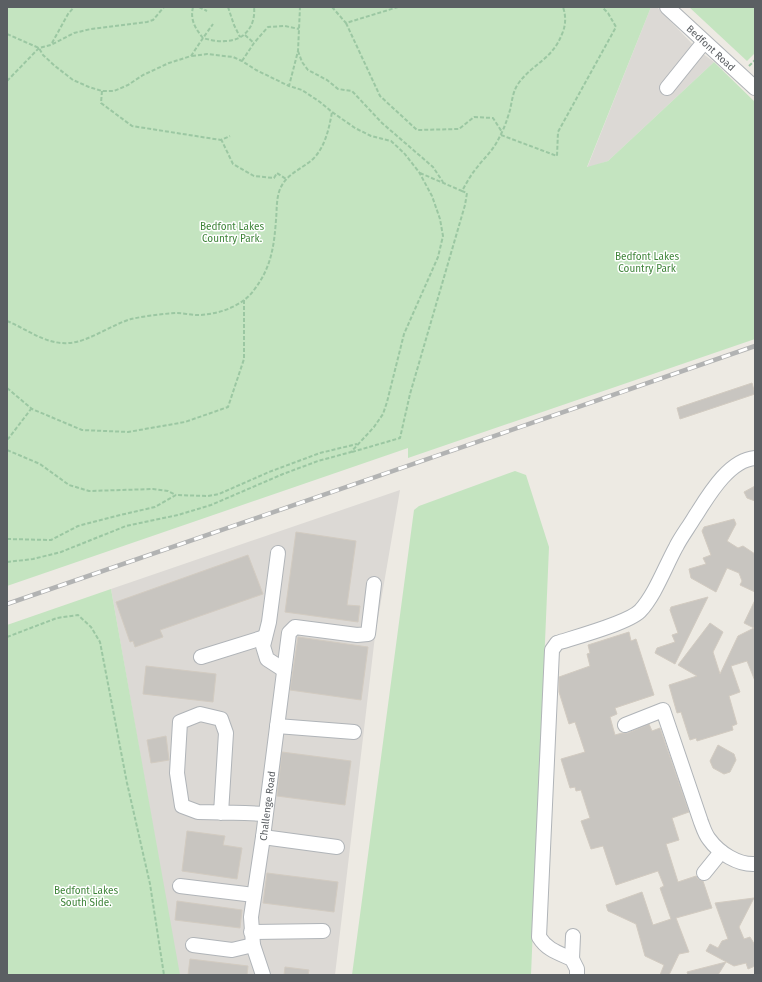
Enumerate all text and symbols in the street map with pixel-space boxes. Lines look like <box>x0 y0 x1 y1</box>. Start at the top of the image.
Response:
street label: Bedfont Road <box>684 23 737 74</box>
park label: Bedfont Lakes Country Park. <box>200 221 264 245</box>
park label: Bedfont Lakes Country Park <box>615 251 679 275</box>
street label: Challenge Road <box>258 770 278 842</box>
park label: Bedfont Lakes South Side. <box>54 885 118 909</box>

